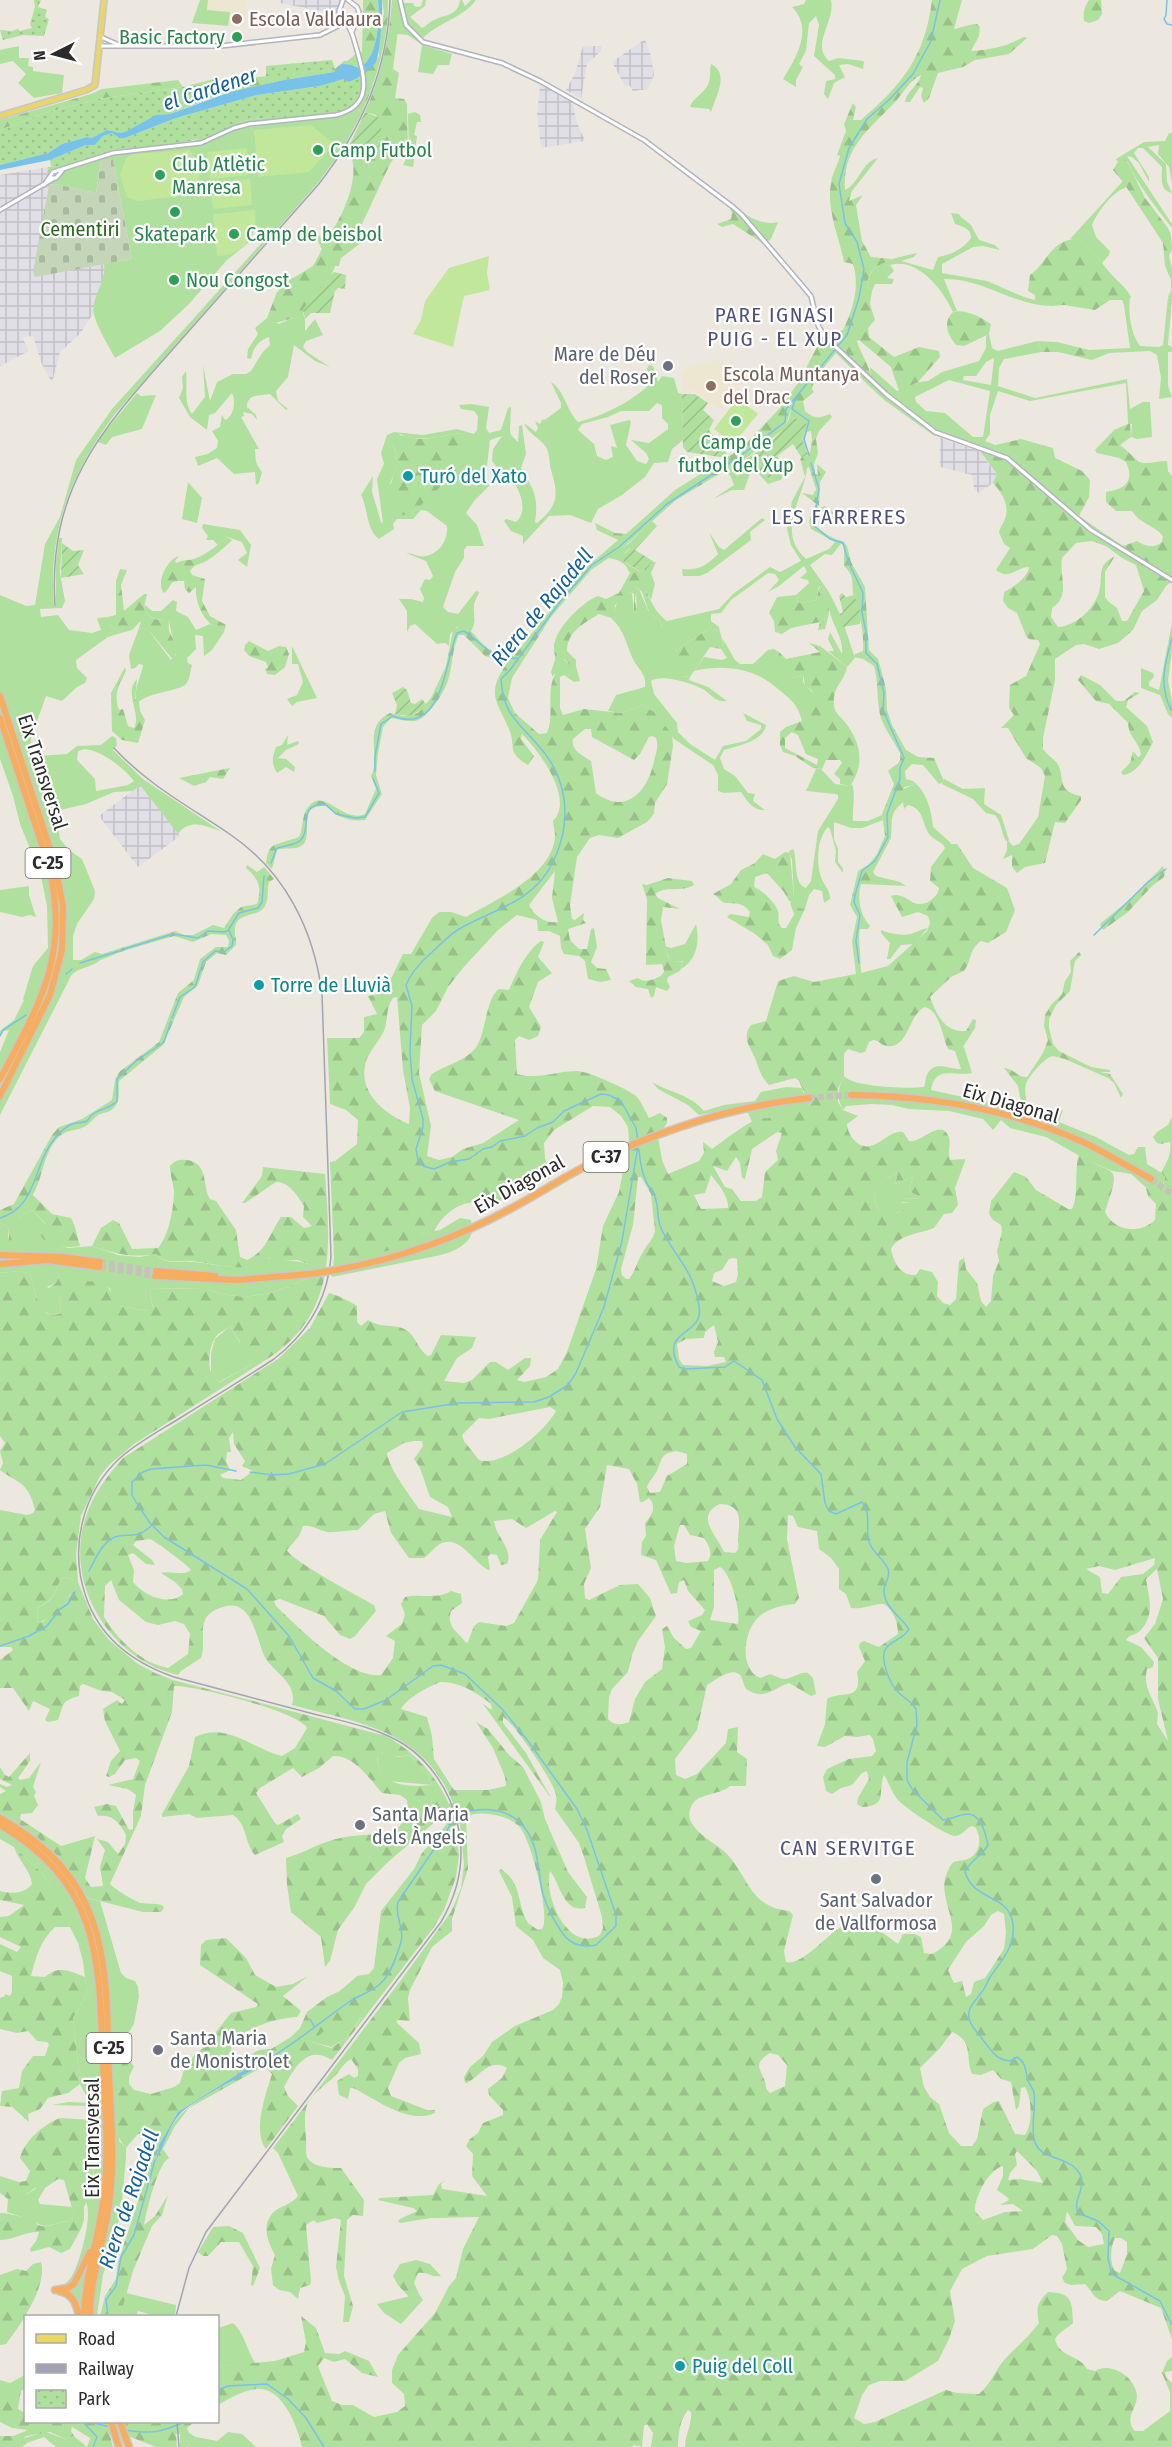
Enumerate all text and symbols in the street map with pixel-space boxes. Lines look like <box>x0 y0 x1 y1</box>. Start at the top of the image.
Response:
place label: Escola Valldaura <box>249 7 382 31</box>
marker: Escola Valldaura <box>230 12 244 26</box>
north arrow <box>24 24 84 84</box>
place label: Basic Factory <box>119 25 225 49</box>
marker: Basic Factory <box>230 30 244 44</box>
text: N <box>30 50 50 61</box>
water label: el Cardener <box>160 61 261 116</box>
place label: Camp Futbol <box>330 138 432 162</box>
marker: Camp Futbol <box>311 143 325 157</box>
place label: Club Atlètic Manresa <box>172 152 266 199</box>
marker: Club Atlètic Manresa <box>153 168 167 182</box>
marker: Skatepark <box>168 205 182 219</box>
park label: Cementiri <box>40 217 120 241</box>
place label: Skatepark <box>134 222 216 246</box>
place label: Camp de beisbol <box>246 222 382 246</box>
marker: Camp de beisbol <box>227 227 241 241</box>
place label: Nou Congost <box>186 268 290 292</box>
marker: Nou Congost <box>167 273 181 287</box>
district label: PARE IGNASI PUIG - EL XUP <box>707 302 843 352</box>
place label: Mare de Déu del Roser <box>554 342 656 389</box>
marker: Mare de Déu del Roser <box>661 359 675 373</box>
place label: Escola Muntanya del Drac <box>723 362 859 409</box>
marker: Escola Muntanya del Drac <box>704 379 718 393</box>
marker: Camp de futbol del Xup <box>729 414 743 428</box>
place label: Camp de futbol del Xup <box>678 430 794 477</box>
place label: Turó del Xato <box>420 464 527 488</box>
marker: Turó del Xato <box>401 469 415 483</box>
district label: LES FARRERES <box>771 504 907 530</box>
water label: Riera de Rajadell <box>485 543 599 671</box>
street label: Eix Transversal <box>13 711 73 833</box>
road number: C-25 <box>26 848 70 878</box>
place label: Torre de Lluvià <box>271 973 391 997</box>
marker: Torre de Lluvià <box>252 978 266 992</box>
street label: Eix Diagonal <box>960 1078 1062 1128</box>
road number: C-37 <box>584 1142 628 1172</box>
street label: Eix Diagonal <box>470 1149 568 1219</box>
place label: Santa Maria dels Àngels <box>372 1802 469 1849</box>
marker: Santa Maria dels Àngels <box>353 1818 367 1832</box>
district label: CAN SERVITGE <box>780 1835 916 1861</box>
marker: Sant Salvador de Vallformosa <box>869 1872 883 1886</box>
place label: Sant Salvador de Vallformosa <box>815 1888 937 1935</box>
place label: Santa Maria de Monistrolet <box>170 2026 290 2073</box>
road number: C-25 <box>86 2033 132 2063</box>
marker: Santa Maria de Monistrolet <box>151 2043 165 2057</box>
street label: Eix Transversal <box>80 2078 104 2198</box>
water label: Riera de Rajadell <box>93 2126 165 2272</box>
legend <box>24 2315 219 2423</box>
text: Road <box>78 2328 115 2350</box>
place label: Puig del Coll <box>692 2354 793 2378</box>
text: Railway <box>78 2358 134 2380</box>
marker: Puig del Coll <box>673 2359 687 2373</box>
text: Park <box>78 2388 111 2410</box>

